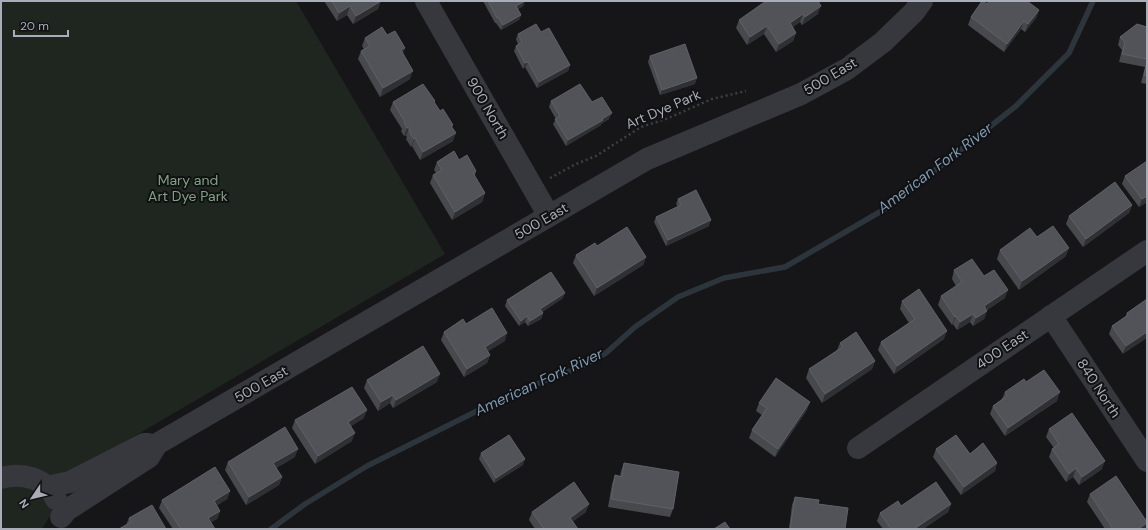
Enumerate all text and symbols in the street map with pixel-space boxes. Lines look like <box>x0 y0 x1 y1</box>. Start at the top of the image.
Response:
scale bar <box>14 12 68 38</box>
text: 20 m <box>20 18 49 34</box>
street label: 500 East <box>800 53 860 99</box>
street label: 900 North <box>463 74 513 142</box>
street label: Art Dye Park <box>623 85 703 133</box>
water label: American Fork River <box>873 118 997 218</box>
park label: Mary and Art Dye Park <box>148 171 228 205</box>
street label: 500 East <box>511 198 571 244</box>
street label: 400 East <box>972 325 1032 373</box>
water label: American Fork River <box>471 343 607 421</box>
street label: 840 North <box>1073 355 1125 421</box>
street label: 500 East <box>231 361 291 407</box>
north arrow <box>12 478 52 518</box>
text: N <box>16 496 32 511</box>

